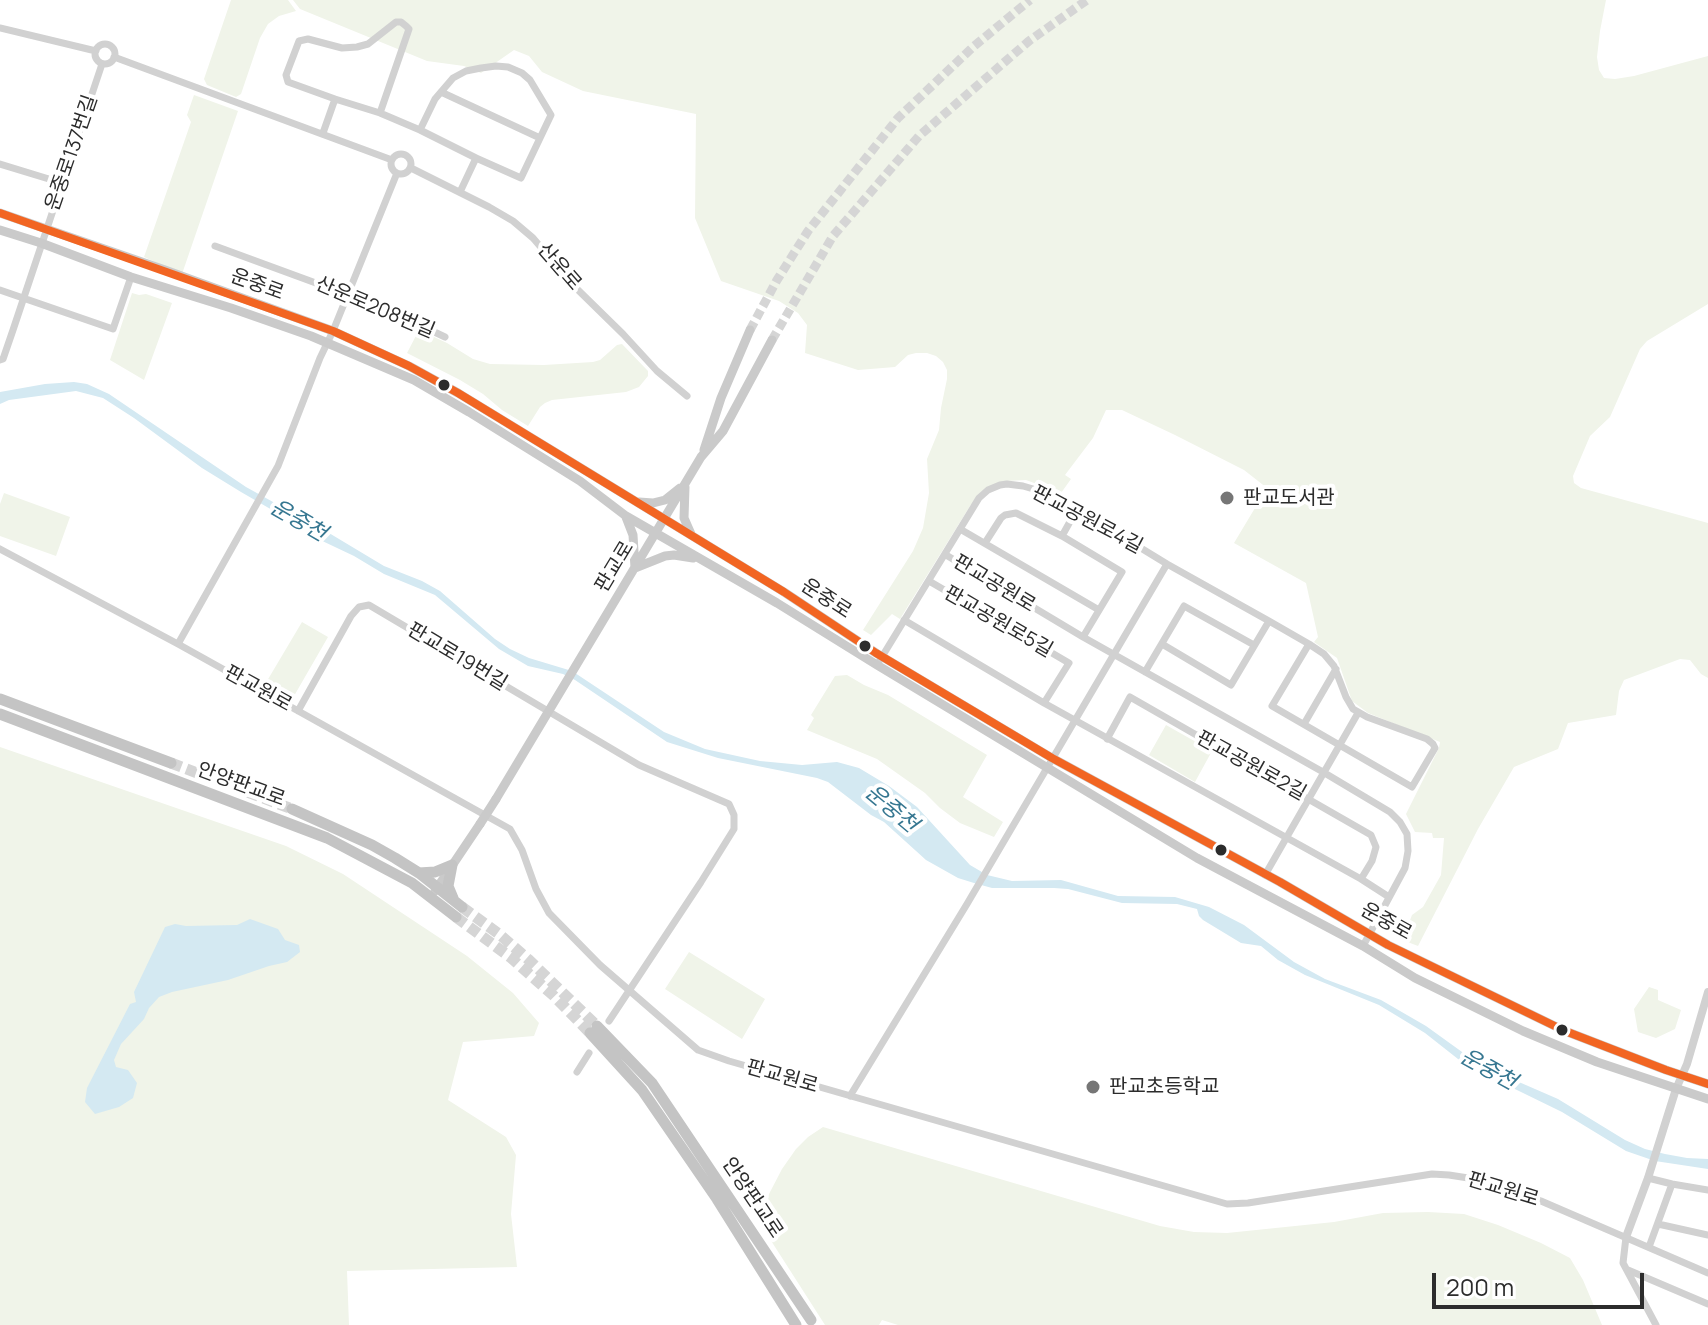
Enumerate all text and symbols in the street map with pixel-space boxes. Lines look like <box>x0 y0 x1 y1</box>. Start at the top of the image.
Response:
street label: 운중로137번길 <box>41 92 103 214</box>
street label: 산운로 <box>532 238 586 296</box>
street label: 운중로 <box>227 264 287 306</box>
street label: 산운로208번길 <box>312 272 438 344</box>
unlabelled marker <box>436 377 452 393</box>
street label: 판교공원로4길 <box>1027 481 1147 559</box>
place label: 판교도서관 <box>1243 486 1335 510</box>
marker: 판교도서관 <box>1218 489 1236 507</box>
water label: 운중천 <box>265 494 331 548</box>
street label: 판교로 <box>590 537 640 597</box>
street label: 판교공원로 <box>948 550 1040 618</box>
street label: 운중로 <box>796 574 856 624</box>
street label: 판교공원로5길 <box>939 581 1057 663</box>
street label: 판교로19번길 <box>403 618 511 696</box>
unlabelled marker <box>857 638 873 654</box>
street label: 판교원로 <box>220 661 296 717</box>
street label: 판교공원로2길 <box>1192 726 1310 806</box>
street label: 안양판교로 <box>194 758 288 812</box>
water label: 운중천 <box>859 779 923 839</box>
unlabelled marker <box>1213 842 1229 858</box>
street label: 운중로 <box>1356 898 1416 946</box>
unlabelled marker <box>1554 1022 1570 1038</box>
water label: 운중천 <box>1455 1044 1521 1096</box>
street label: 판교원로 <box>743 1055 821 1099</box>
place label: 판교초등학교 <box>1109 1075 1219 1099</box>
marker: 판교초등학교 <box>1084 1078 1102 1096</box>
street label: 안양판교로 <box>716 1153 788 1243</box>
street label: 판교원로 <box>1464 1168 1542 1212</box>
scale bar <box>1436 1257 1648 1307</box>
text: 200 m <box>1446 1270 1514 1303</box>

